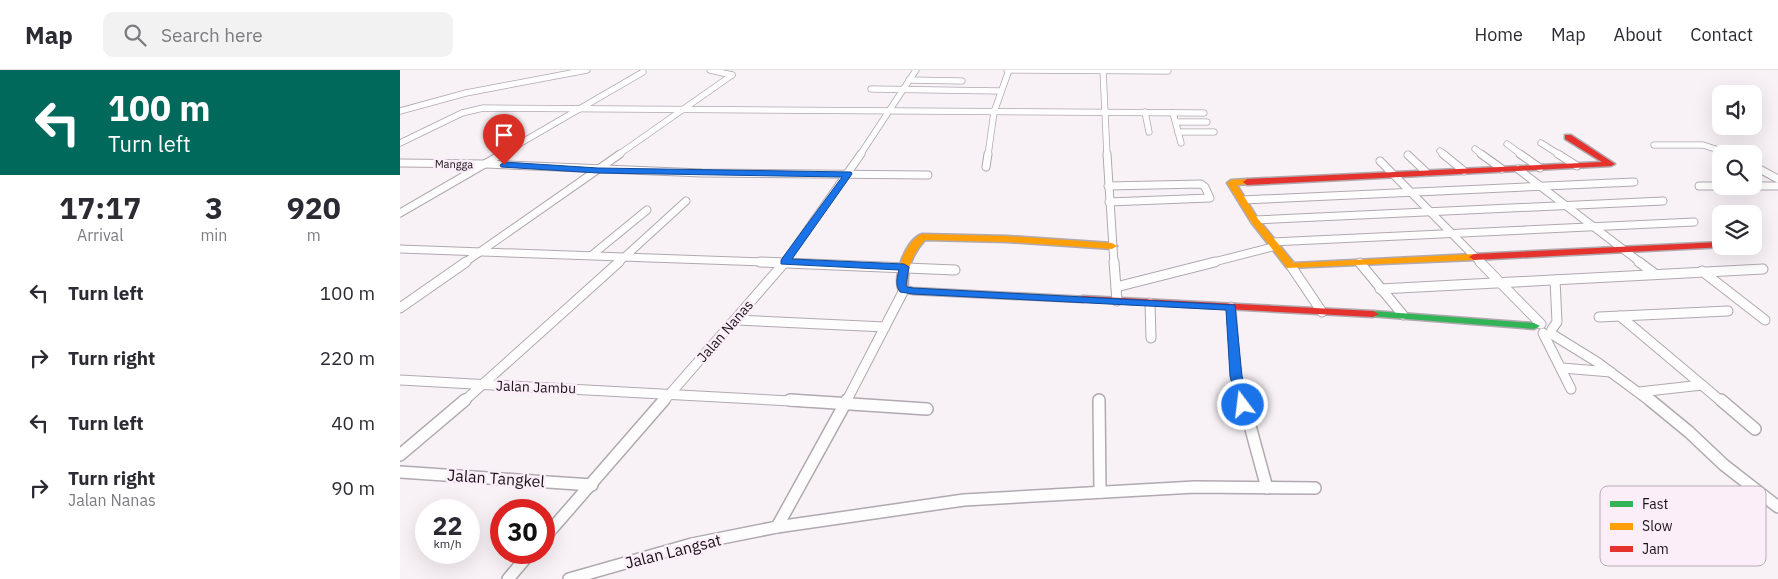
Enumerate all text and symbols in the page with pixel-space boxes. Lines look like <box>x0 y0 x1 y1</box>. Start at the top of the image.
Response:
search box <box>103 12 453 57</box>
text: Map <box>25 19 73 51</box>
icon: search <box>121 21 149 49</box>
text: Search here <box>161 23 263 47</box>
text: Home <box>1475 23 1523 46</box>
text: Map <box>1551 23 1586 46</box>
text: About <box>1614 23 1662 46</box>
text: Contact <box>1690 23 1753 46</box>
text: 100 m <box>108 85 211 131</box>
map controls <box>1712 85 1762 255</box>
button: sound <box>1712 85 1762 135</box>
icon: left <box>25 90 90 155</box>
pin <box>483 114 525 165</box>
icon: arrive <box>490 121 518 149</box>
text: Turn left <box>108 129 191 158</box>
button: search <box>1712 145 1762 195</box>
street label: Mangga <box>435 157 474 171</box>
text: 17:17 <box>59 188 141 227</box>
text: 3 <box>205 188 223 227</box>
text: 920 <box>287 188 341 227</box>
button: layers <box>1712 205 1762 255</box>
text: Arrival <box>77 225 124 245</box>
text: min <box>200 225 227 245</box>
text: m <box>307 225 321 245</box>
icon: left <box>25 279 53 307</box>
text: Turn left <box>68 281 144 305</box>
text: 100 m <box>320 281 375 305</box>
street label: Jalan Nanas <box>693 296 757 366</box>
icon: right <box>25 344 53 372</box>
text: Turn right <box>68 346 155 370</box>
text: 220 m <box>320 346 375 370</box>
street label: Jalan Jambu <box>496 377 576 397</box>
position arrow <box>1216 378 1268 430</box>
icon: left <box>25 409 53 437</box>
text: Turn left <box>68 411 144 435</box>
text: 40 m <box>331 411 375 435</box>
street label: Jalan Tangkel <box>446 465 546 491</box>
text: Turn right <box>68 466 155 490</box>
icon: right <box>25 474 53 502</box>
text: 90 m <box>331 476 375 500</box>
legend <box>1600 486 1766 566</box>
text: Jalan Nanas <box>68 490 156 510</box>
text: Fast <box>1642 495 1668 513</box>
speed limit sign: 30 <box>490 499 555 564</box>
text: 22 <box>432 509 463 542</box>
text: Slow <box>1642 517 1673 535</box>
street label: Jalan Langsat <box>623 529 723 573</box>
text: km/h <box>433 536 462 551</box>
text: Jam <box>1642 540 1669 558</box>

